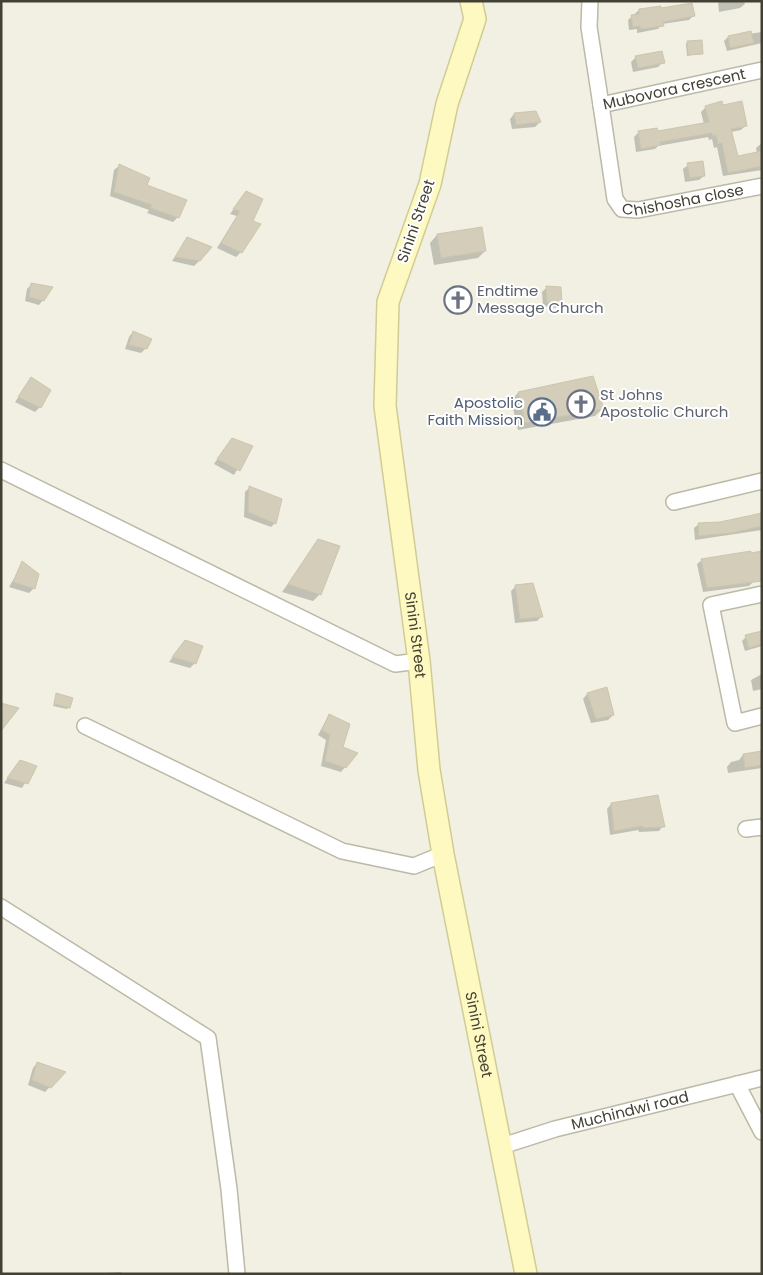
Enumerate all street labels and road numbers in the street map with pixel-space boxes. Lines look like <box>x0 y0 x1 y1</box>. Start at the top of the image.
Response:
street label: Mubovora crescent <box>601 63 748 114</box>
street label: Sinini Street <box>391 176 440 265</box>
street label: Chishosha close <box>622 179 745 221</box>
street label: Sinini Street <box>400 590 432 679</box>
street label: Sinini Street <box>460 990 498 1079</box>
street label: Muchindwi road <box>569 1085 691 1135</box>

